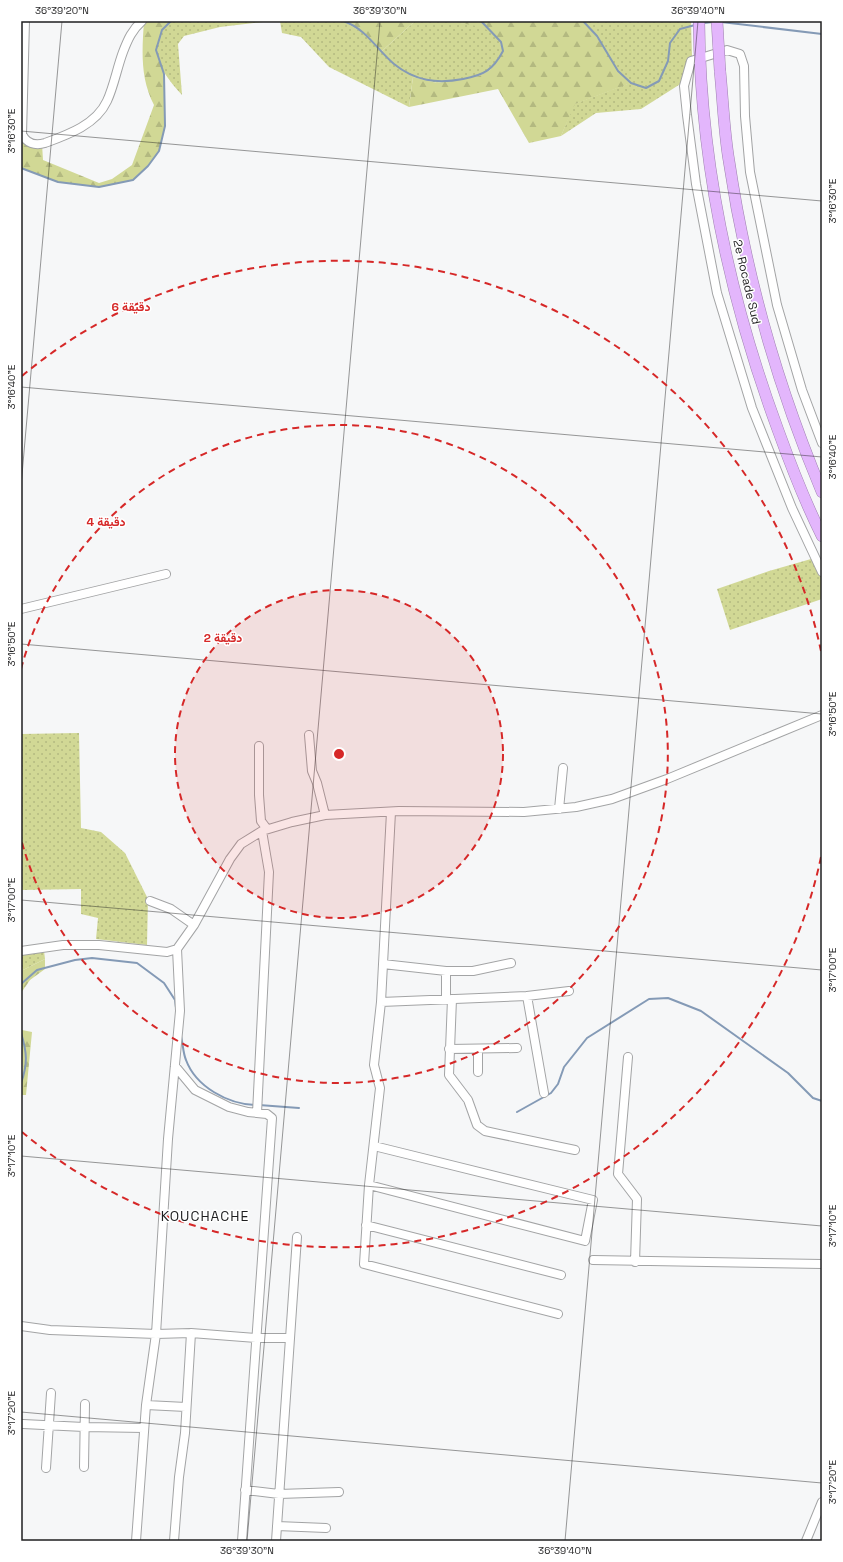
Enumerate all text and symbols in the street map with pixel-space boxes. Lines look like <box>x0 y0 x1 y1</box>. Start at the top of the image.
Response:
text: 36°39'20"N <box>35 4 89 17</box>
text: 36°39'30"N <box>353 4 407 17</box>
text: 36°39'40"N <box>671 4 725 17</box>
text: 3°16'30"E <box>5 108 18 154</box>
text: 3°16'30"E <box>826 178 839 224</box>
street label: 2e Rocade Sud <box>729 238 765 326</box>
text: 6 دقيقة <box>112 299 150 315</box>
text: 3°16'40"E <box>5 364 18 409</box>
text: 3°16'40"E <box>826 434 839 479</box>
text: 4 دقيقة <box>87 514 126 530</box>
text: 3°16'50"E <box>5 621 18 666</box>
text: 2 دقيقة <box>204 630 242 646</box>
text: 3°16'50"E <box>826 691 839 736</box>
centre of rings <box>332 747 346 761</box>
text: 3°17'00"E <box>5 877 18 922</box>
text: 3°17'00"E <box>826 947 839 992</box>
text: 3°17'10"E <box>5 1134 18 1177</box>
text: 3°17'10"E <box>826 1204 839 1247</box>
district label: KOUCHACHE <box>161 1207 249 1225</box>
text: 3°17'20"E <box>5 1390 18 1435</box>
text: 3°17'20"E <box>826 1459 839 1504</box>
text: 36°39'30"N <box>220 1544 274 1557</box>
text: 36°39'40"N <box>538 1544 592 1557</box>

